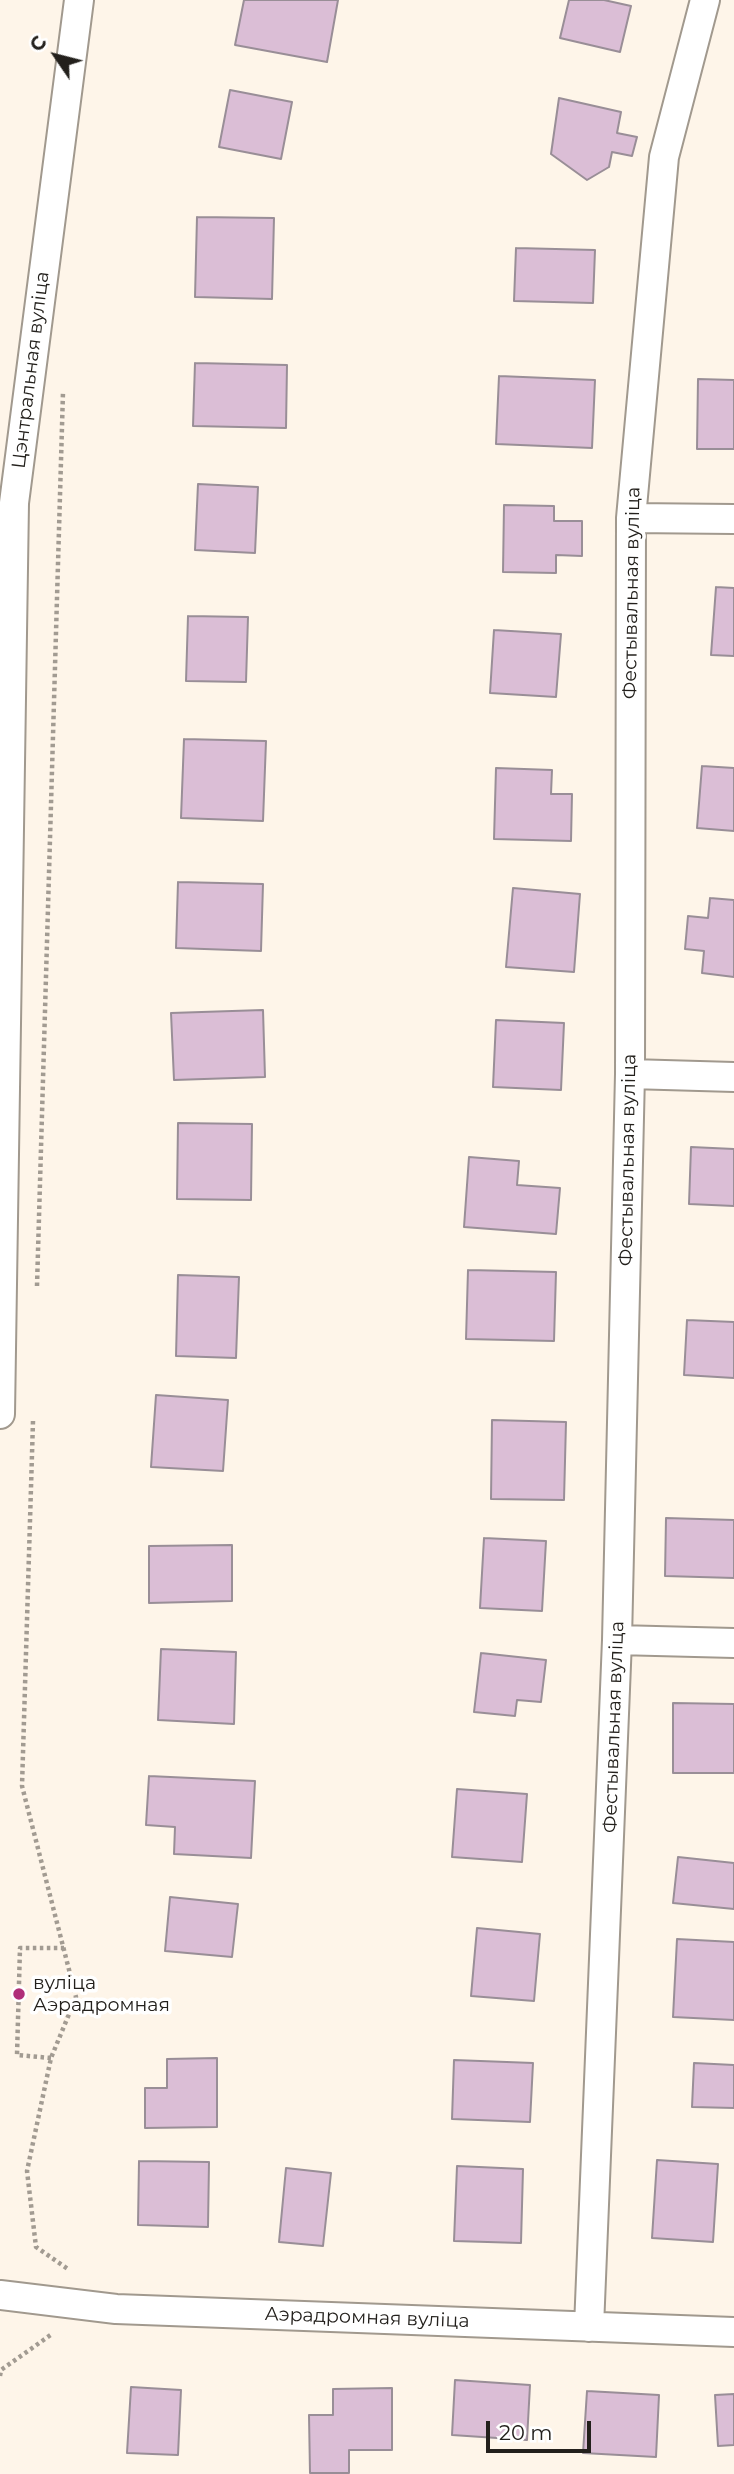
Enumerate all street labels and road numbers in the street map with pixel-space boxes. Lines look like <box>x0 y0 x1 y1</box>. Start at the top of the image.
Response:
street label: Цэнтральная вуліца <box>8 270 54 470</box>
street label: Фестывальная вуліца <box>619 487 645 699</box>
street label: Фестывальная вуліца <box>615 1054 641 1266</box>
street label: Фестывальная вуліца <box>599 1621 629 1833</box>
street label: Аэрадромная вуліца <box>264 2303 470 2333</box>

